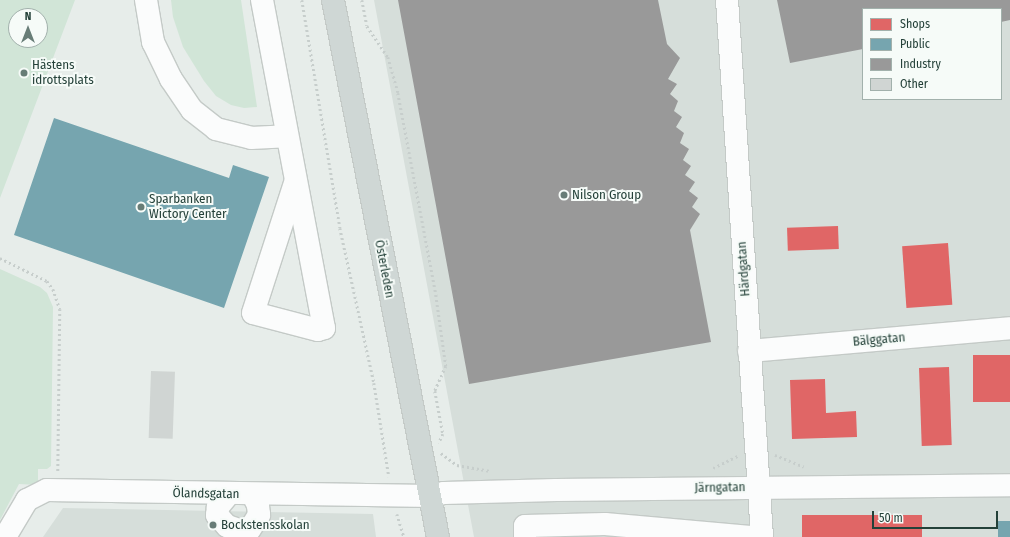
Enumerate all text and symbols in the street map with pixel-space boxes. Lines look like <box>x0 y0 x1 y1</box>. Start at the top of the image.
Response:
north arrow <box>8 8 48 48</box>
legend <box>862 8 1002 100</box>
text: N <box>25 10 31 23</box>
text: Shops <box>900 17 930 31</box>
text: Public <box>900 37 930 51</box>
text: Industry <box>900 57 941 71</box>
place label: Hästens idrottsplats <box>32 58 94 89</box>
marker: Hästens idrottsplats <box>19 68 29 78</box>
text: Other <box>900 77 928 91</box>
place label: Nilson Group <box>572 187 641 203</box>
marker: Nilson Group <box>559 190 569 200</box>
place label: Sparbanken Wictory Center <box>149 192 226 223</box>
marker: Sparbanken Wictory Center <box>136 202 146 212</box>
street label: Österleden <box>371 239 397 299</box>
street label: Härdgatan <box>734 241 754 297</box>
street label: Bälggatan <box>852 330 906 350</box>
street label: Järngatan <box>694 480 746 496</box>
street label: Ölandsgatan <box>172 486 240 502</box>
scale bar <box>874 503 1000 529</box>
text: 50 m <box>879 511 903 525</box>
place label: Bockstensskolan <box>221 517 310 533</box>
marker: Bockstensskolan <box>208 520 218 530</box>

